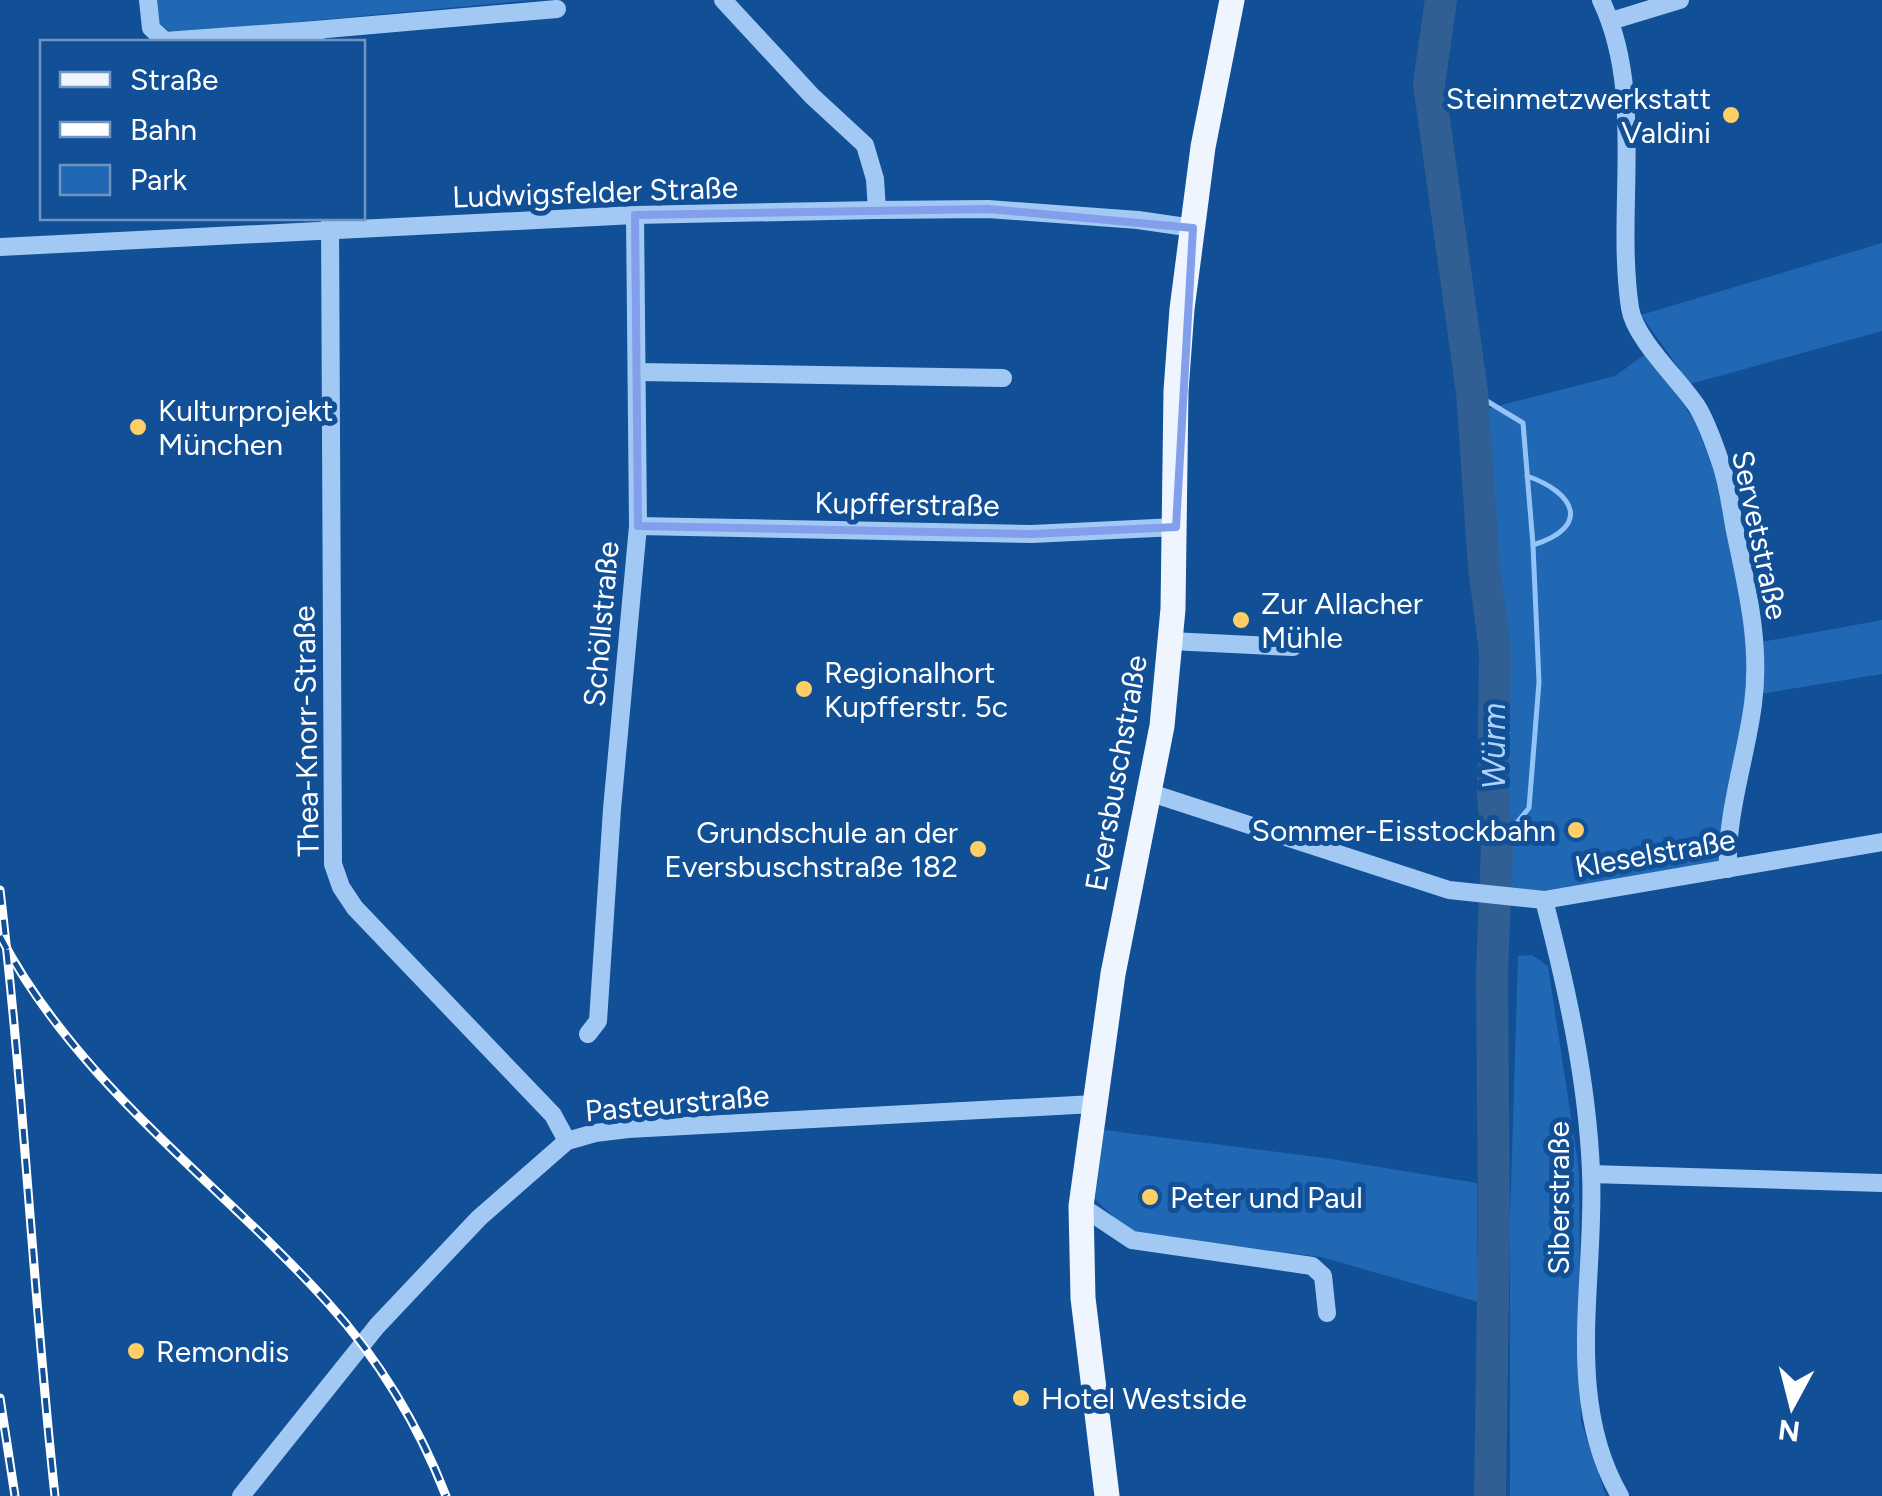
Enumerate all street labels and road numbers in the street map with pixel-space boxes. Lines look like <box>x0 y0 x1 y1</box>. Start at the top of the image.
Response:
street label: Ludwigsfelder Straße <box>451 169 739 215</box>
street label: Servetstraße <box>1724 447 1796 623</box>
street label: Kupfferstraße <box>814 484 1000 524</box>
street label: Schöllstraße <box>575 540 627 708</box>
street label: Thea-Knorr-Straße <box>285 605 327 857</box>
street label: Eversbuschstraße <box>1077 652 1155 894</box>
street label: Kleselstraße <box>1572 821 1738 885</box>
street label: Pasteurstraße <box>583 1077 771 1129</box>
street label: Siberstraße <box>1540 1121 1577 1275</box>

